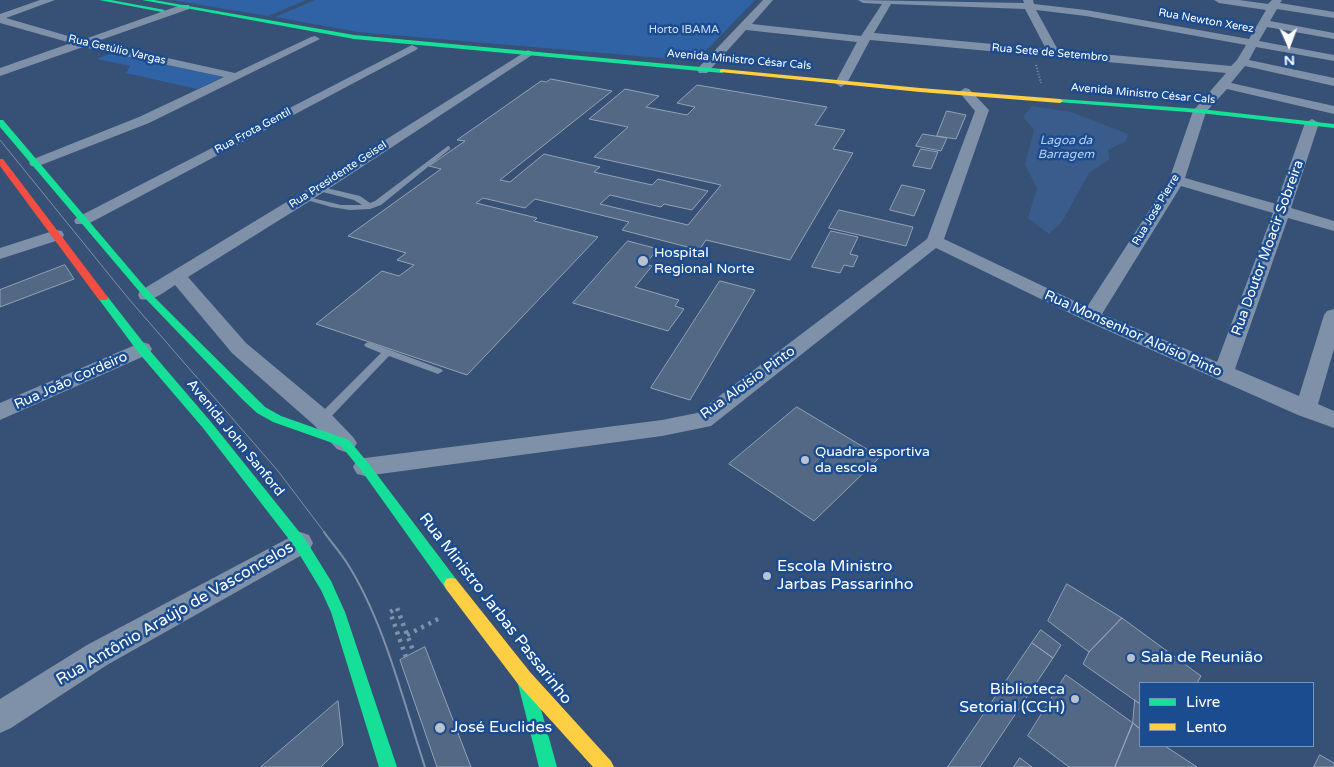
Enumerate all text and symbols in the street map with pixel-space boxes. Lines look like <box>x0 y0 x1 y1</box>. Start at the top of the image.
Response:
street label: Rua Newton Xerez <box>1157 6 1255 36</box>
north arrow <box>1264 20 1314 70</box>
park label: Horto IBAMA <box>649 23 719 37</box>
street label: Rua Getúlio Vargas <box>67 32 167 68</box>
street label: Rua Sete de Setembro <box>991 41 1109 65</box>
street label: Avenida Ministro César Cals <box>666 47 812 73</box>
text: N <box>1284 52 1295 69</box>
street label: Avenida Ministro César Cals <box>1070 81 1216 107</box>
street label: Rua Frota Gentil <box>213 105 293 157</box>
water label: Lagoa da Barragem <box>1038 134 1094 162</box>
street label: Rua Presidente Geisel <box>287 139 389 211</box>
street label: Rua Doutor Moacir Sobreira <box>1228 158 1308 338</box>
street label: Rua José Pierre <box>1130 172 1182 248</box>
place label: Hospital Regional Norte <box>654 245 754 278</box>
marker: Hospital Regional Norte <box>636 254 650 268</box>
street label: Rua Monsenhor Aloísio Pinto <box>1042 287 1224 381</box>
street label: Rua Aloísio Pinto <box>697 343 799 423</box>
street label: Rua João Cordeiro <box>12 348 130 414</box>
street label: Avenida John Sanford <box>183 376 287 500</box>
place label: Quadra esportiva da escola <box>815 444 930 477</box>
marker: Quadra esportiva da escola <box>799 454 811 466</box>
street label: Rua Ministro Jarbas Passarinho <box>414 510 576 708</box>
street label: Rua Antônio Araújo de Vasconcelos <box>53 538 297 690</box>
place label: Escola Ministro Jarbas Passarinho <box>777 557 914 595</box>
marker: Escola Ministro Jarbas Passarinho <box>761 570 773 582</box>
place label: Sala de Reunião <box>1141 648 1263 668</box>
marker: Sala de Reunião <box>1125 652 1137 664</box>
place label: Biblioteca Setorial (CCH) <box>959 680 1065 718</box>
legend <box>1139 682 1314 747</box>
marker: Biblioteca Setorial (CCH) <box>1069 693 1081 705</box>
text: Livre <box>1186 693 1220 711</box>
place label: José Euclides <box>451 718 552 738</box>
text: Lento <box>1186 718 1227 736</box>
marker: José Euclides <box>433 721 447 735</box>

